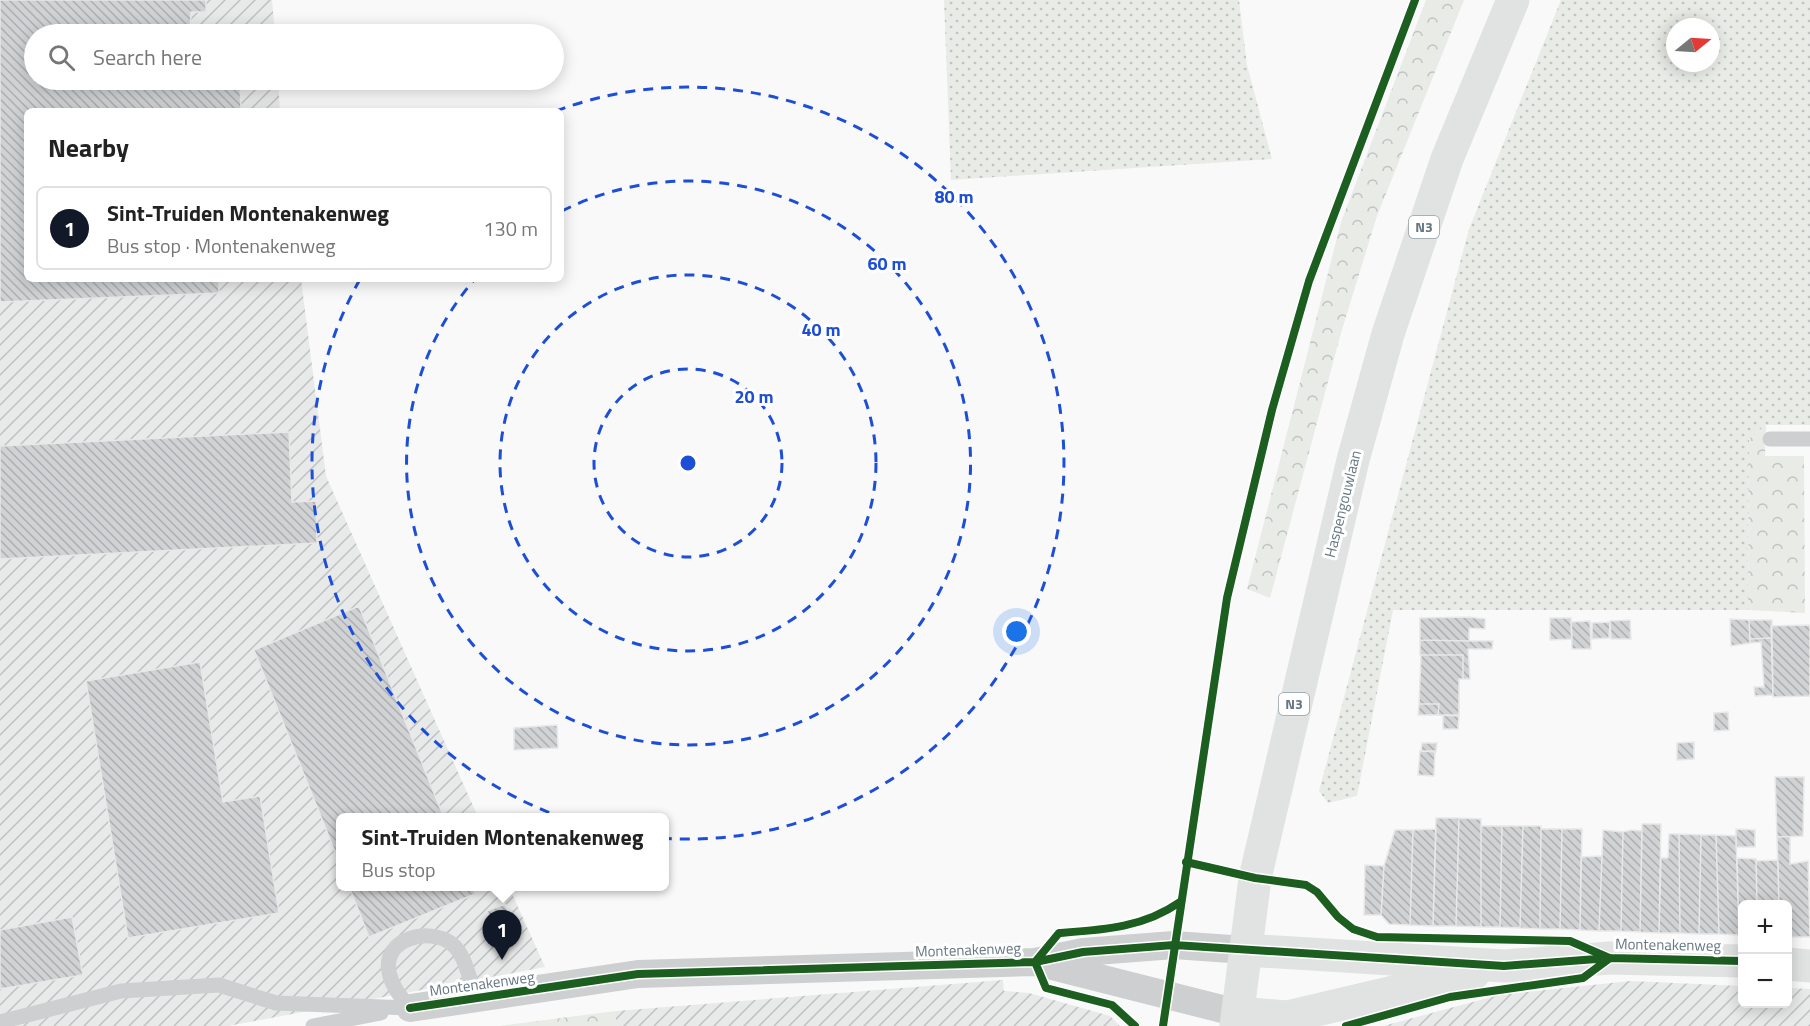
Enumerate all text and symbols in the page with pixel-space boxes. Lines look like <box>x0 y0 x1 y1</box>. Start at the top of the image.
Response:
north arrow <box>1666 18 1720 72</box>
search box <box>24 24 564 90</box>
text: Search here <box>93 40 202 74</box>
icon: search <box>45 41 78 74</box>
text: Nearby <box>48 128 129 167</box>
text: 80 m <box>934 183 974 210</box>
text: Sint-Truiden Montenakenweg <box>107 196 389 230</box>
text: 1 <box>64 213 75 244</box>
text: 130 m <box>483 213 538 244</box>
road number: N3 <box>1409 216 1439 238</box>
text: Bus stop · Montenakenweg <box>107 230 336 261</box>
text: 60 m <box>867 250 907 277</box>
text: 40 m <box>801 316 841 343</box>
text: 20 m <box>734 383 774 410</box>
street label: Haspengouwlaan <box>1318 448 1367 560</box>
centre of rings <box>678 453 698 473</box>
your location <box>1002 617 1031 646</box>
road number: N3 <box>1279 693 1309 715</box>
popup <box>336 813 669 891</box>
text: Sint-Truiden Montenakenweg <box>362 820 643 854</box>
text: Bus stop <box>362 854 436 885</box>
map controls <box>1738 900 1792 1008</box>
button: + <box>1738 900 1792 954</box>
pin: 1 <box>482 910 522 960</box>
street label: Montenakenweg <box>1615 932 1722 957</box>
street label: Montenakenweg <box>915 936 1022 963</box>
button: − <box>1738 954 1792 1008</box>
street label: Montenakenweg <box>428 965 536 1002</box>

